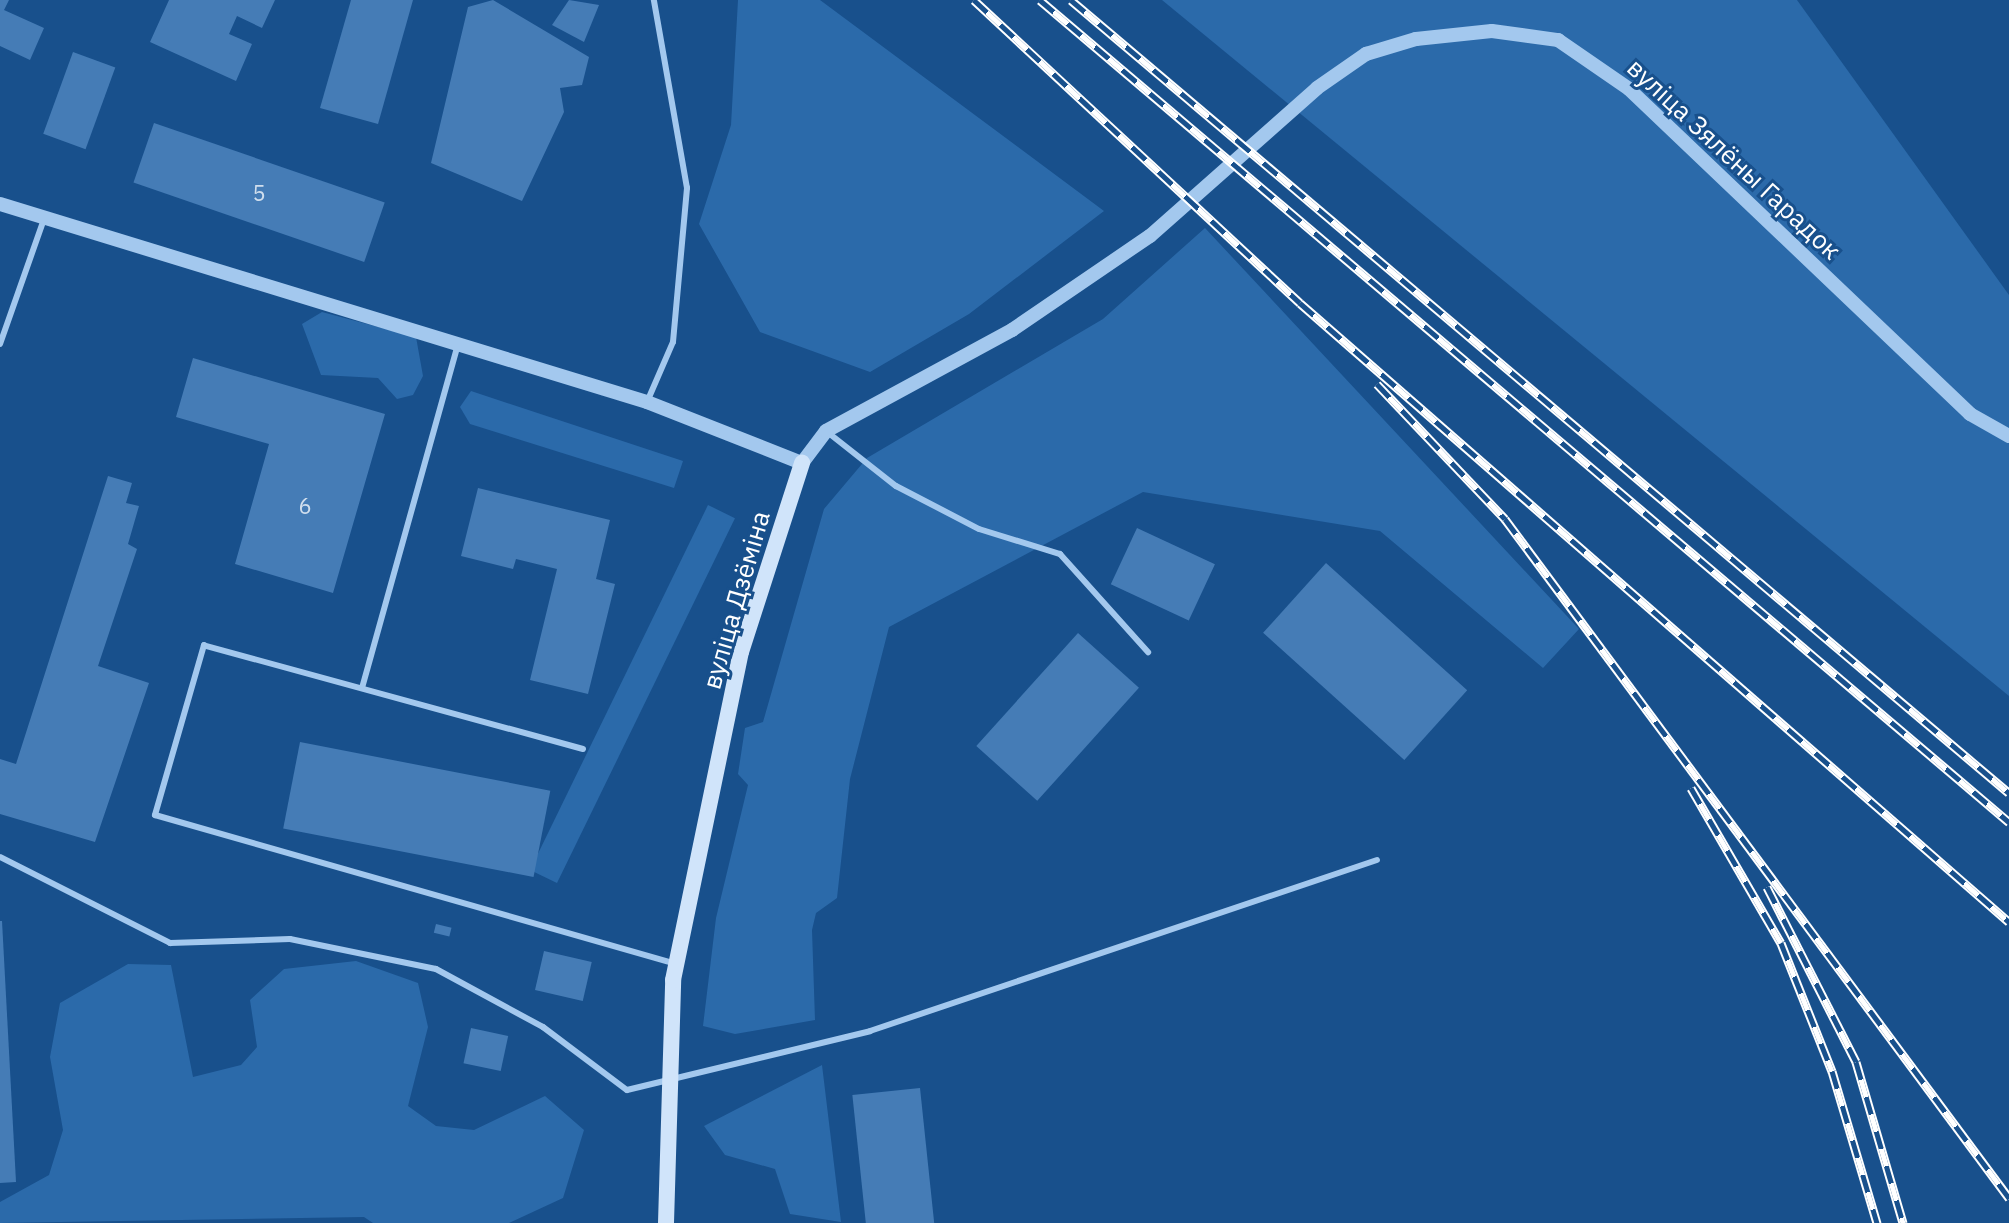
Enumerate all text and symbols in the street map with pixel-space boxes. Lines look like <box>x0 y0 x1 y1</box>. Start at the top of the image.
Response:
street label: вуліца Зялёны Гарадок <box>1621 52 1847 266</box>
house number: 5 <box>252 180 266 206</box>
house number: 6 <box>298 493 312 519</box>
street label: вуліца Дзёміна <box>696 507 776 693</box>

